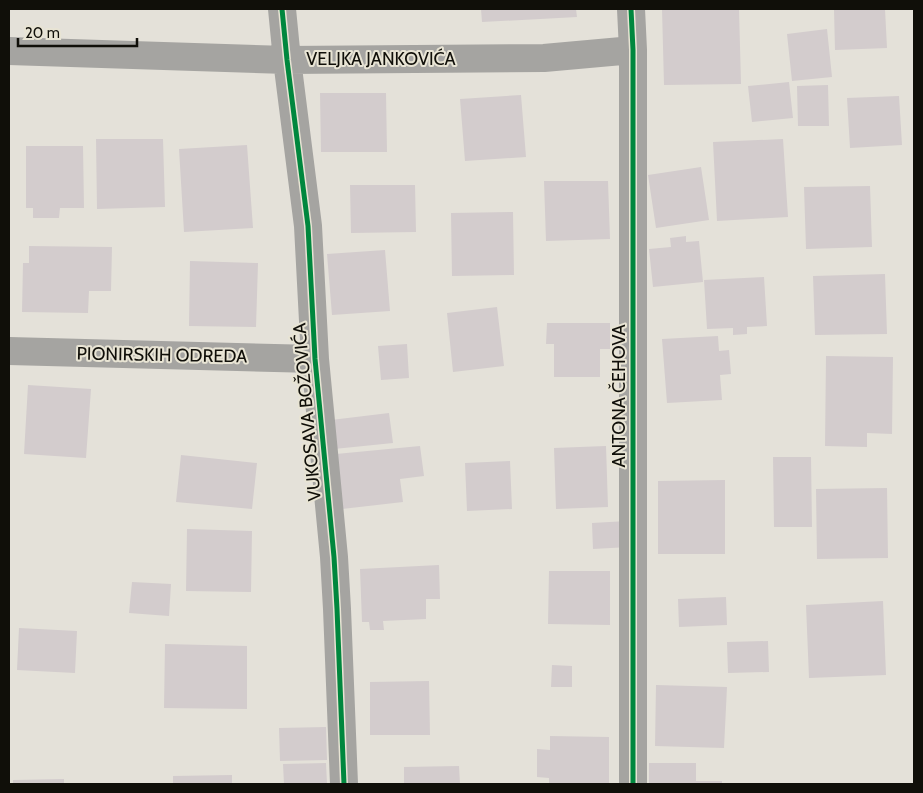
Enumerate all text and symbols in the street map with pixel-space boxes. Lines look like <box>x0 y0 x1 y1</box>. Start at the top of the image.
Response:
scale bar <box>18 15 136 47</box>
text: 20 m <box>25 24 60 42</box>
street label: VELJKA JANKOVIĆA <box>306 48 456 70</box>
street label: VUKOSAVA BOŽOVIĆA <box>287 322 326 502</box>
street label: ANTONA ČEHOVA <box>608 324 630 468</box>
street label: PIONIRSKIH ODREDA <box>76 343 248 367</box>

